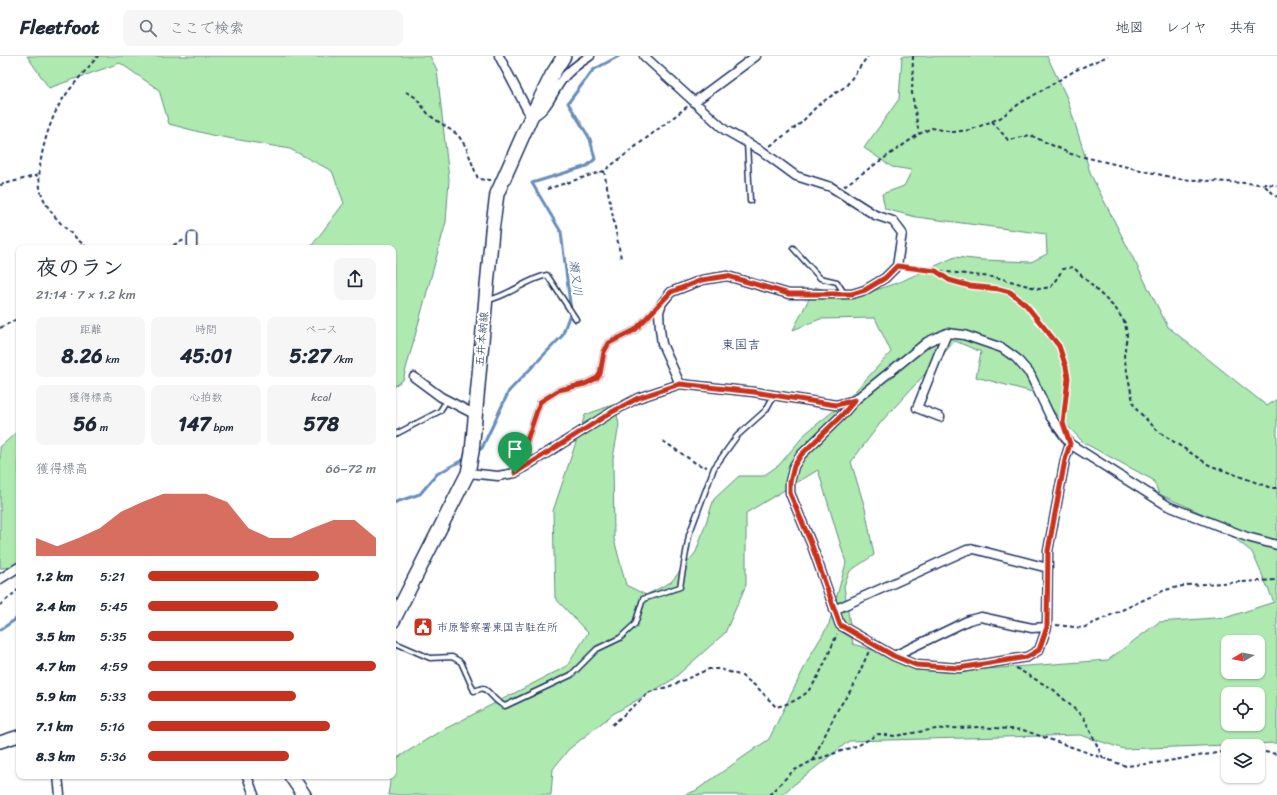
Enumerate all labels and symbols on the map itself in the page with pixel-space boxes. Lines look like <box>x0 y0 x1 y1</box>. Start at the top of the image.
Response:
water label: 瀬又川 <box>563 259 589 297</box>
street label: 五井本納線 <box>470 311 494 367</box>
district label: 東国吉 <box>721 333 761 356</box>
pin <box>498 432 532 473</box>
public building icon: 市原警察署東国吉駐在所 <box>412 616 434 638</box>
place label: 市原警察署東国吉駐在所 <box>437 618 558 637</box>
north arrow <box>1221 635 1265 679</box>

